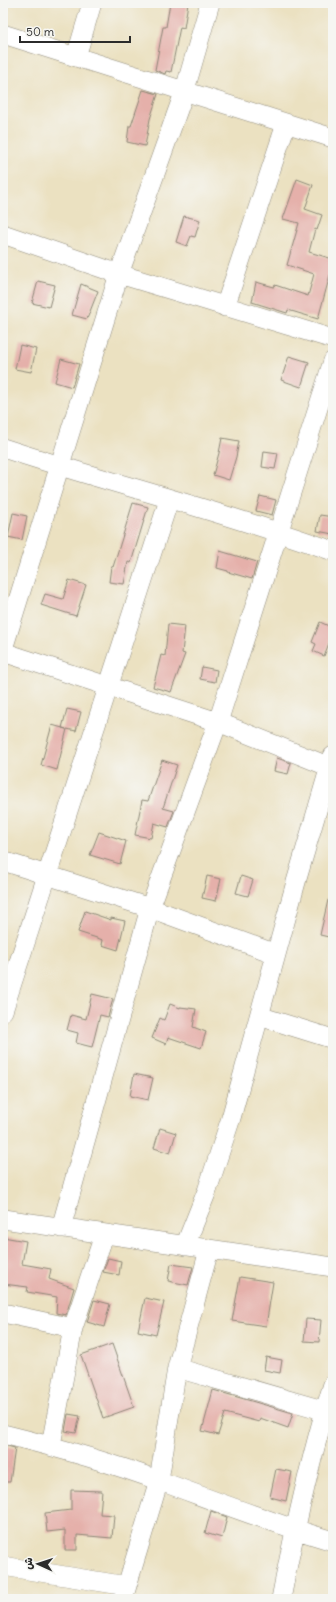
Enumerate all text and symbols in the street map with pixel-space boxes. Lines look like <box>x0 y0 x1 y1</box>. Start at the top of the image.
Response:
scale bar <box>20 18 130 44</box>
text: 50 m <box>26 24 55 39</box>
north arrow <box>18 1544 58 1584</box>
text: ش <box>21 1557 35 1570</box>

